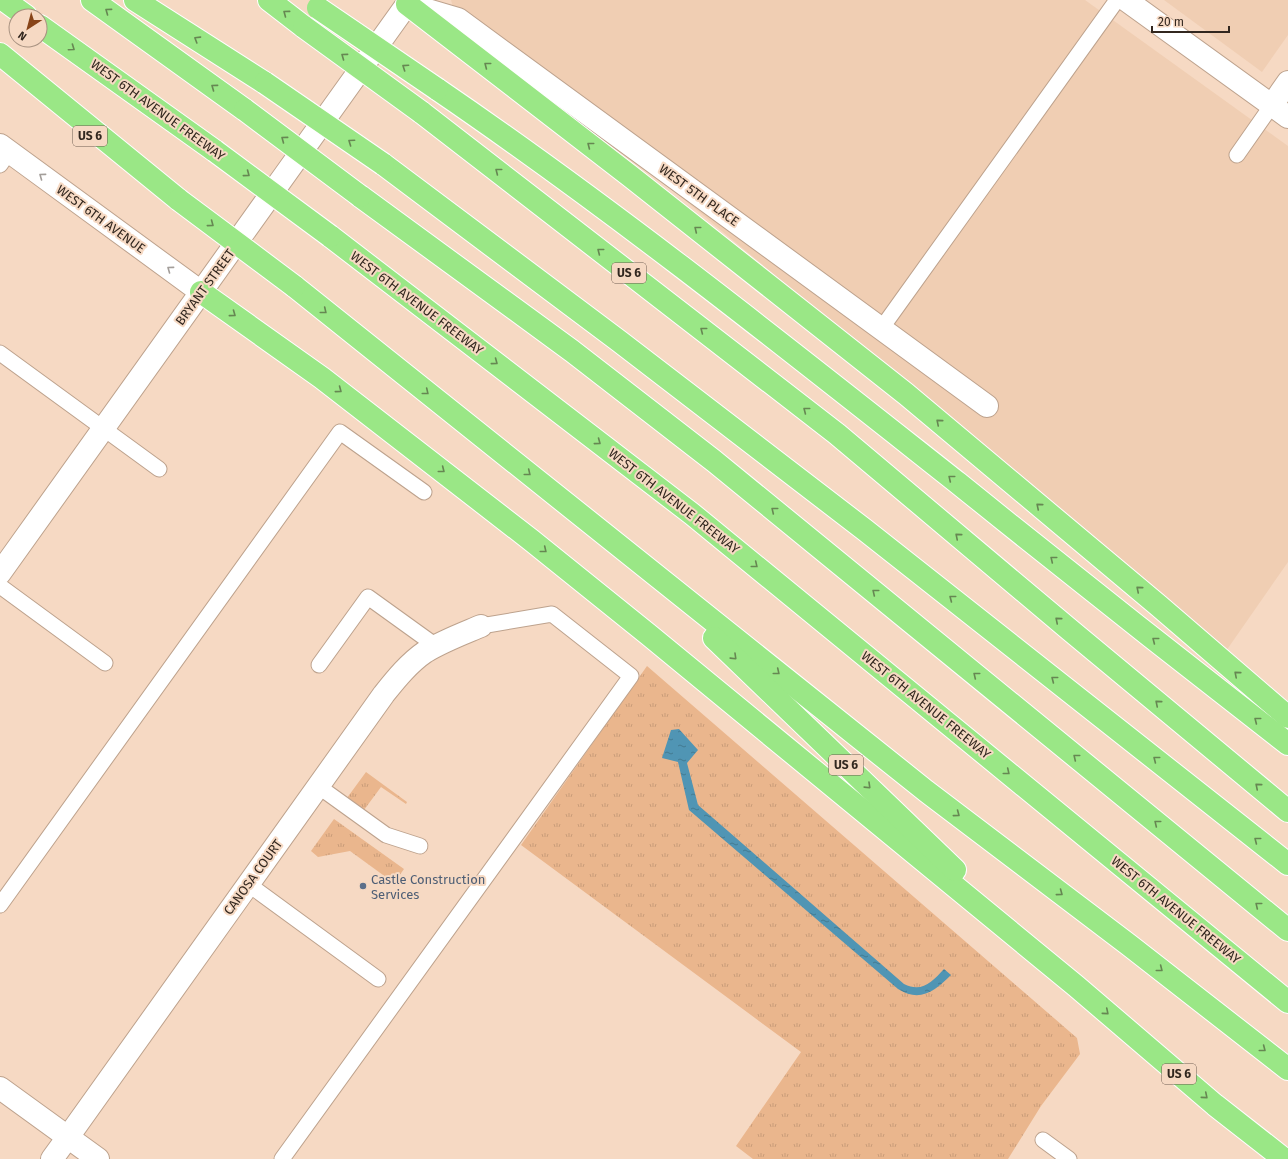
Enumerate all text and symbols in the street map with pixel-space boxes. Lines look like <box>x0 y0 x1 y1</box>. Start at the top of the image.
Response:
north arrow <box>8 8 48 48</box>
scale bar <box>1152 8 1229 34</box>
one-way arrow <box>106 9 113 16</box>
one-way arrow <box>284 11 291 18</box>
text: 20 m <box>1158 15 1184 29</box>
text: N <box>16 28 29 43</box>
one-way arrow <box>194 37 201 44</box>
one-way arrow <box>67 44 74 51</box>
one-way arrow <box>341 53 348 61</box>
street label: WEST 6TH AVENUE FREEWAY <box>88 56 229 164</box>
one-way arrow <box>484 63 491 70</box>
one-way arrow <box>402 64 409 72</box>
one-way arrow <box>211 85 218 92</box>
road number: US 6 <box>73 126 107 146</box>
one-way arrow <box>281 136 288 144</box>
one-way arrow <box>349 140 356 147</box>
one-way arrow <box>587 142 594 149</box>
street label: WEST 5TH PLACE <box>656 161 742 229</box>
one-way arrow <box>242 169 249 176</box>
one-way arrow <box>495 169 502 176</box>
one-way arrow <box>39 173 46 181</box>
street label: WEST 6TH AVENUE <box>54 182 148 256</box>
one-way arrow <box>206 219 213 226</box>
one-way arrow <box>694 227 701 234</box>
street label: BRYANT STREET <box>172 246 238 328</box>
street label: WEST 6TH AVENUE FREEWAY <box>348 248 487 358</box>
one-way arrow <box>598 249 605 256</box>
road number: US 6 <box>612 263 646 283</box>
one-way arrow <box>167 267 174 274</box>
one-way arrow <box>320 306 327 313</box>
one-way arrow <box>229 310 236 317</box>
one-way arrow <box>701 328 708 335</box>
one-way arrow <box>490 358 497 365</box>
one-way arrow <box>334 386 341 393</box>
one-way arrow <box>421 387 428 394</box>
one-way arrow <box>804 408 811 415</box>
one-way arrow <box>936 420 944 427</box>
one-way arrow <box>593 437 600 444</box>
street label: WEST 6TH AVENUE FREEWAY <box>606 445 743 557</box>
one-way arrow <box>437 465 444 472</box>
one-way arrow <box>523 468 530 475</box>
one-way arrow <box>949 476 956 483</box>
one-way arrow <box>1036 503 1043 510</box>
one-way arrow <box>772 508 779 515</box>
one-way arrow <box>956 533 963 540</box>
one-way arrow <box>539 545 546 552</box>
one-way arrow <box>1050 557 1057 564</box>
one-way arrow <box>750 561 757 568</box>
one-way arrow <box>1136 587 1143 594</box>
one-way arrow <box>872 590 880 597</box>
one-way arrow <box>949 596 956 603</box>
one-way arrow <box>1055 617 1063 624</box>
one-way arrow <box>1152 638 1159 645</box>
street label: WEST 6TH AVENUE FREEWAY <box>858 648 994 762</box>
one-way arrow <box>729 652 737 660</box>
one-way arrow <box>773 667 780 674</box>
one-way arrow <box>1235 671 1242 678</box>
one-way arrow <box>973 672 980 679</box>
one-way arrow <box>1051 676 1058 683</box>
one-way arrow <box>1155 700 1163 707</box>
one-way arrow <box>1255 718 1262 725</box>
one-way arrow <box>1074 754 1081 761</box>
road number: US 6 <box>829 755 863 775</box>
one-way arrow <box>1153 757 1160 764</box>
one-way arrow <box>1003 767 1010 774</box>
one-way arrow <box>863 782 871 789</box>
one-way arrow <box>1255 783 1263 790</box>
one-way arrow <box>952 809 959 816</box>
one-way arrow <box>1155 820 1162 827</box>
street label: CANOSA COURT <box>221 836 286 918</box>
one-way arrow <box>1255 838 1262 845</box>
street label: WEST 6TH AVENUE FREEWAY <box>1108 853 1244 967</box>
place label: Castle Construction Services <box>371 872 485 902</box>
marker: Castle Construction Services <box>358 881 368 891</box>
one-way arrow <box>1056 888 1063 895</box>
one-way arrow <box>1255 902 1262 909</box>
one-way arrow <box>1155 964 1162 971</box>
one-way arrow <box>1101 1007 1108 1014</box>
one-way arrow <box>1258 1044 1265 1051</box>
road number: US 6 <box>1162 1064 1196 1084</box>
one-way arrow <box>1200 1091 1207 1098</box>

